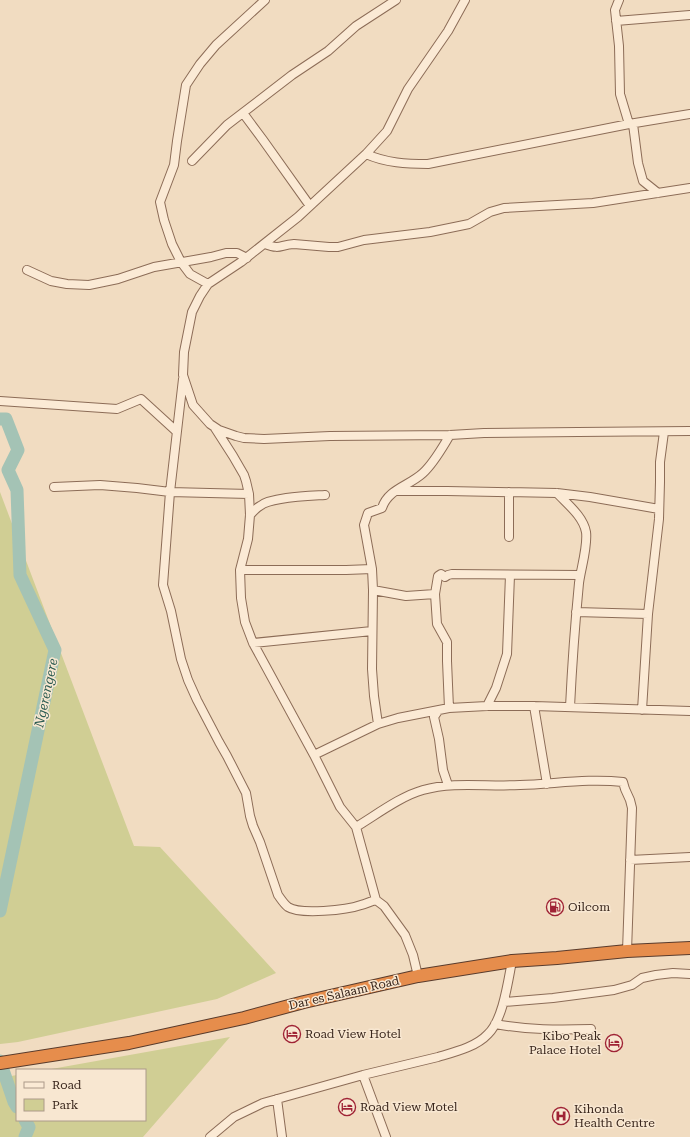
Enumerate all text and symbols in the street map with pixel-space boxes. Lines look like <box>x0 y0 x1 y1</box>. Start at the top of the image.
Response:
water label: Ngerengere <box>31 657 61 730</box>
fuel station icon: Oilcom <box>545 897 565 917</box>
place label: Oilcom <box>568 900 610 914</box>
street label: Dar es Salaam Road <box>287 973 401 1013</box>
hotel icon: Road View Hotel <box>282 1024 302 1044</box>
place label: Road View Hotel <box>305 1027 401 1041</box>
place label: Kibo Peak Palace Hotel <box>529 1029 601 1057</box>
hotel icon: Kibo Peak Palace Hotel <box>604 1033 624 1053</box>
legend <box>16 1069 146 1121</box>
text: Road <box>52 1078 82 1092</box>
hotel icon: Road View Motel <box>337 1097 357 1117</box>
text: Park <box>52 1098 79 1112</box>
place label: Road View Motel <box>360 1100 458 1114</box>
place label: Kihonda Health Centre <box>574 1102 655 1130</box>
hospital icon: Kihonda Health Centre <box>551 1106 571 1126</box>

